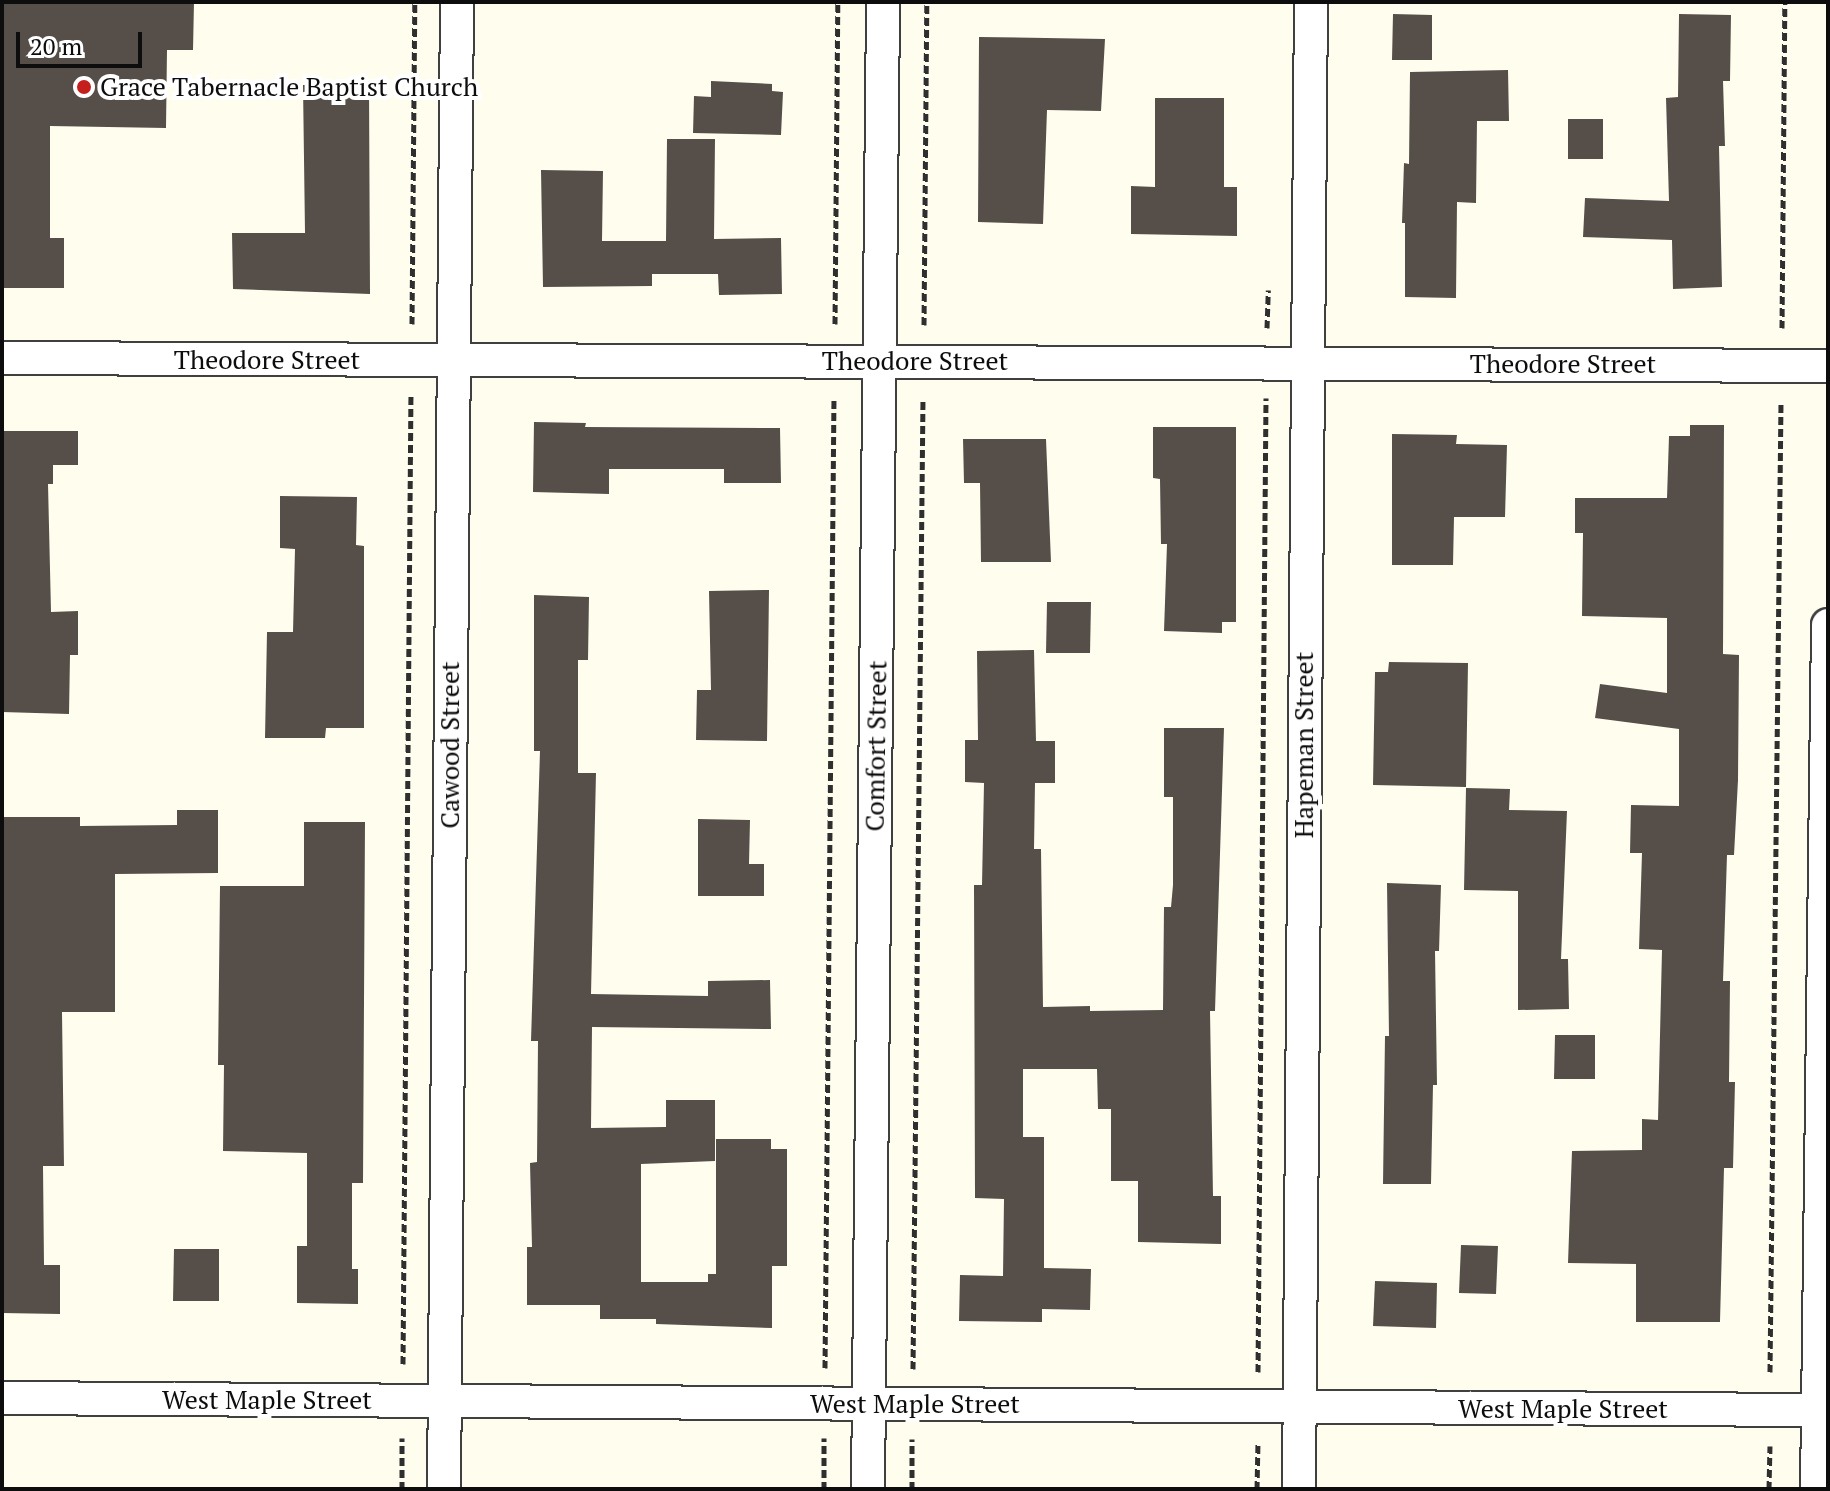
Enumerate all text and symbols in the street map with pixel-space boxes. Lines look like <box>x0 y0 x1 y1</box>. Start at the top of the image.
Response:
scale bar <box>20 16 146 66</box>
text: 20 m <box>30 30 82 62</box>
place label: Grace Tabernacle Baptist Church <box>100 71 478 103</box>
marker: Grace Tabernacle Baptist Church <box>75 78 93 96</box>
street label: Theodore Street <box>174 344 360 376</box>
street label: Theodore Street <box>822 345 1008 377</box>
street label: Theodore Street <box>1470 348 1656 380</box>
street label: Hapeman Street <box>1288 652 1320 838</box>
street label: Comfort Street <box>859 660 893 832</box>
street label: Cawood Street <box>434 661 466 829</box>
street label: West Maple Street <box>162 1384 372 1416</box>
street label: West Maple Street <box>810 1388 1020 1420</box>
street label: West Maple Street <box>1458 1393 1668 1425</box>

